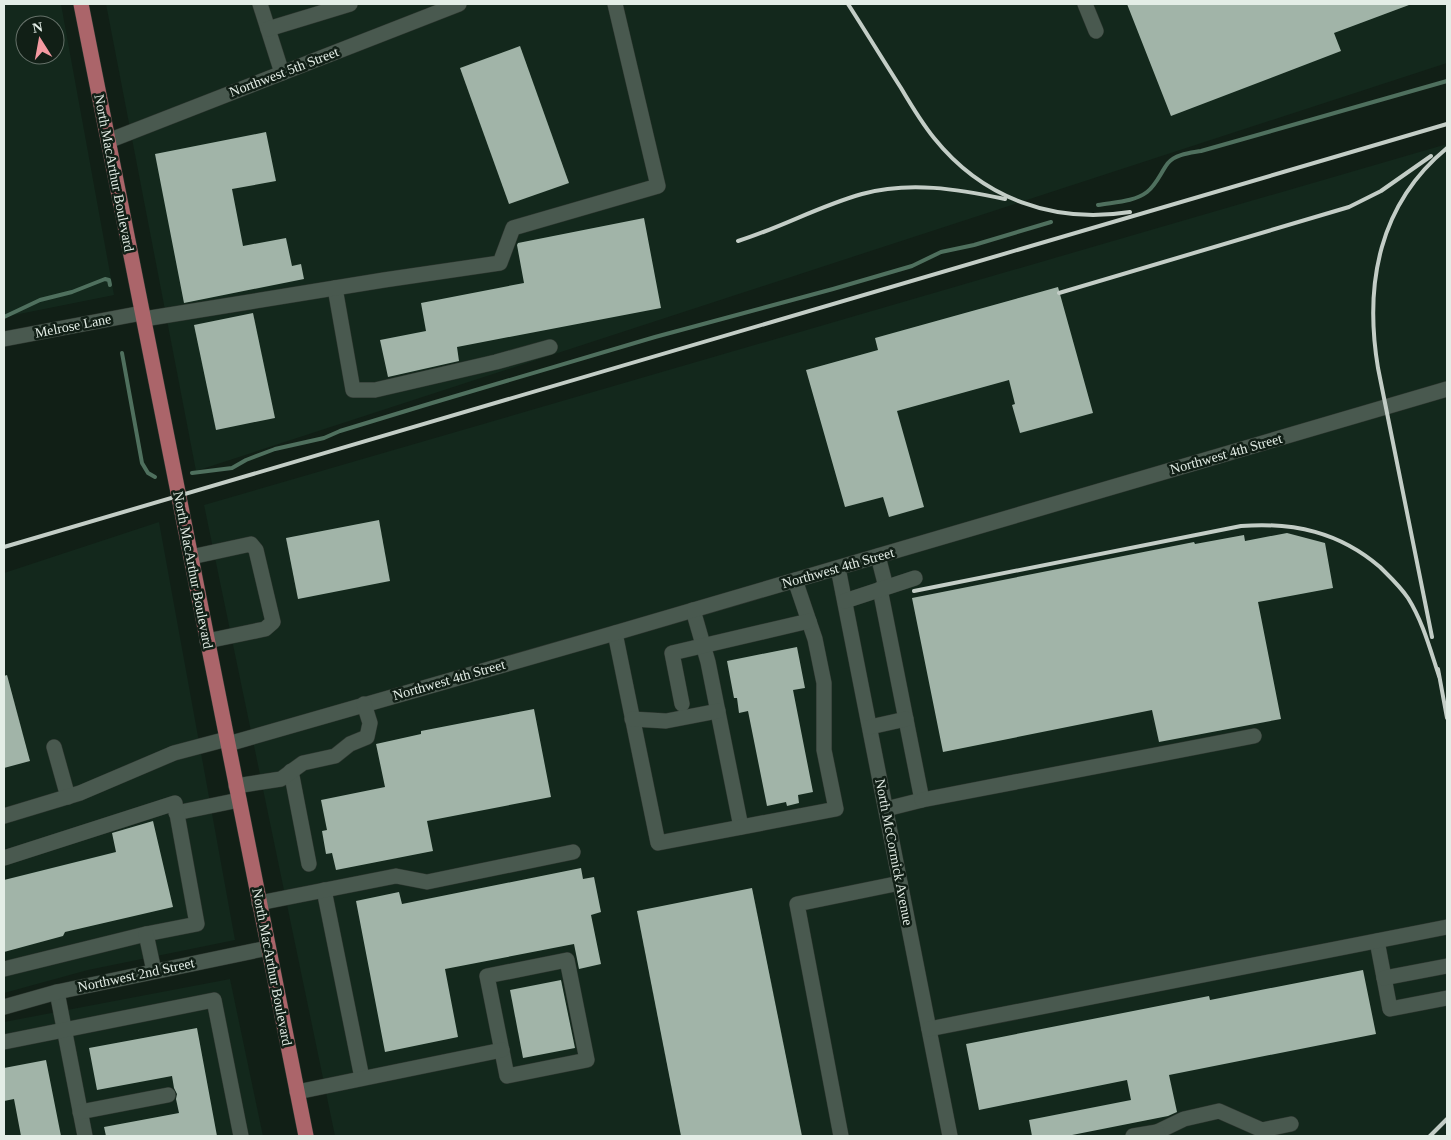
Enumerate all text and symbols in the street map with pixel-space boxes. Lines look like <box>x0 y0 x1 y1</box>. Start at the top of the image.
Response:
north arrow <box>15 15 65 65</box>
text: N <box>31 19 44 36</box>
street label: Northwest 5th Street <box>227 44 341 100</box>
street label: North MacArthur Boulevard <box>91 93 137 253</box>
street label: Melrose Lane <box>34 311 112 341</box>
street label: Northwest 4th Street <box>1168 431 1284 477</box>
street label: North MacArthur Boulevard <box>170 490 216 650</box>
street label: Northwest 4th Street <box>780 545 896 591</box>
street label: Northwest 4th Street <box>391 657 507 703</box>
street label: North McCormick Avenue <box>872 777 916 927</box>
street label: North MacArthur Boulevard <box>249 887 295 1047</box>
street label: Northwest 2nd Street <box>76 955 196 995</box>

